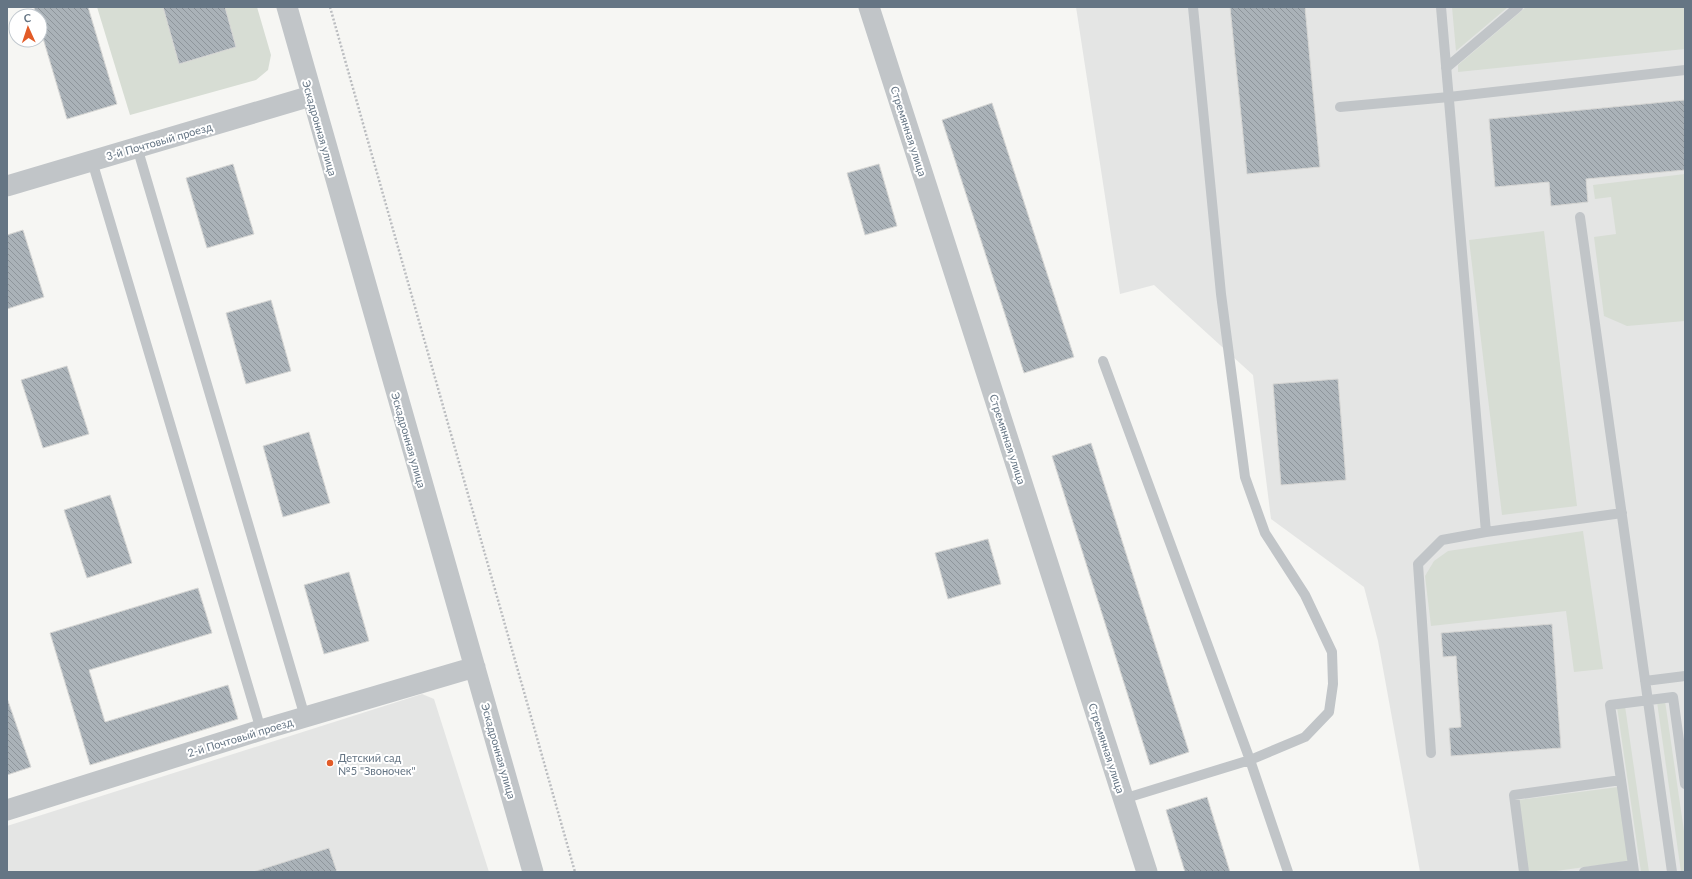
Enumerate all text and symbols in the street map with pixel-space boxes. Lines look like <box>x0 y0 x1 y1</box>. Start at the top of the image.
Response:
north arrow <box>8 8 48 48</box>
text: С <box>23 11 32 24</box>
street label: Эскадронная улица <box>300 79 340 177</box>
street label: Стремянная улица <box>888 84 930 178</box>
street label: 3-й Почтовый проезд <box>105 120 214 162</box>
street label: Эскадронная улица <box>389 391 429 489</box>
street label: Стремянная улица <box>987 392 1029 486</box>
street label: Стремянная улица <box>1086 701 1128 795</box>
street label: Эскадронная улица <box>479 702 519 800</box>
street label: 2-й Почтовый проезд <box>186 715 295 759</box>
place label: Детский сад №5 "Звоночек" <box>338 751 416 777</box>
marker: Детский сад №5 "Звоночек" <box>325 758 335 768</box>

